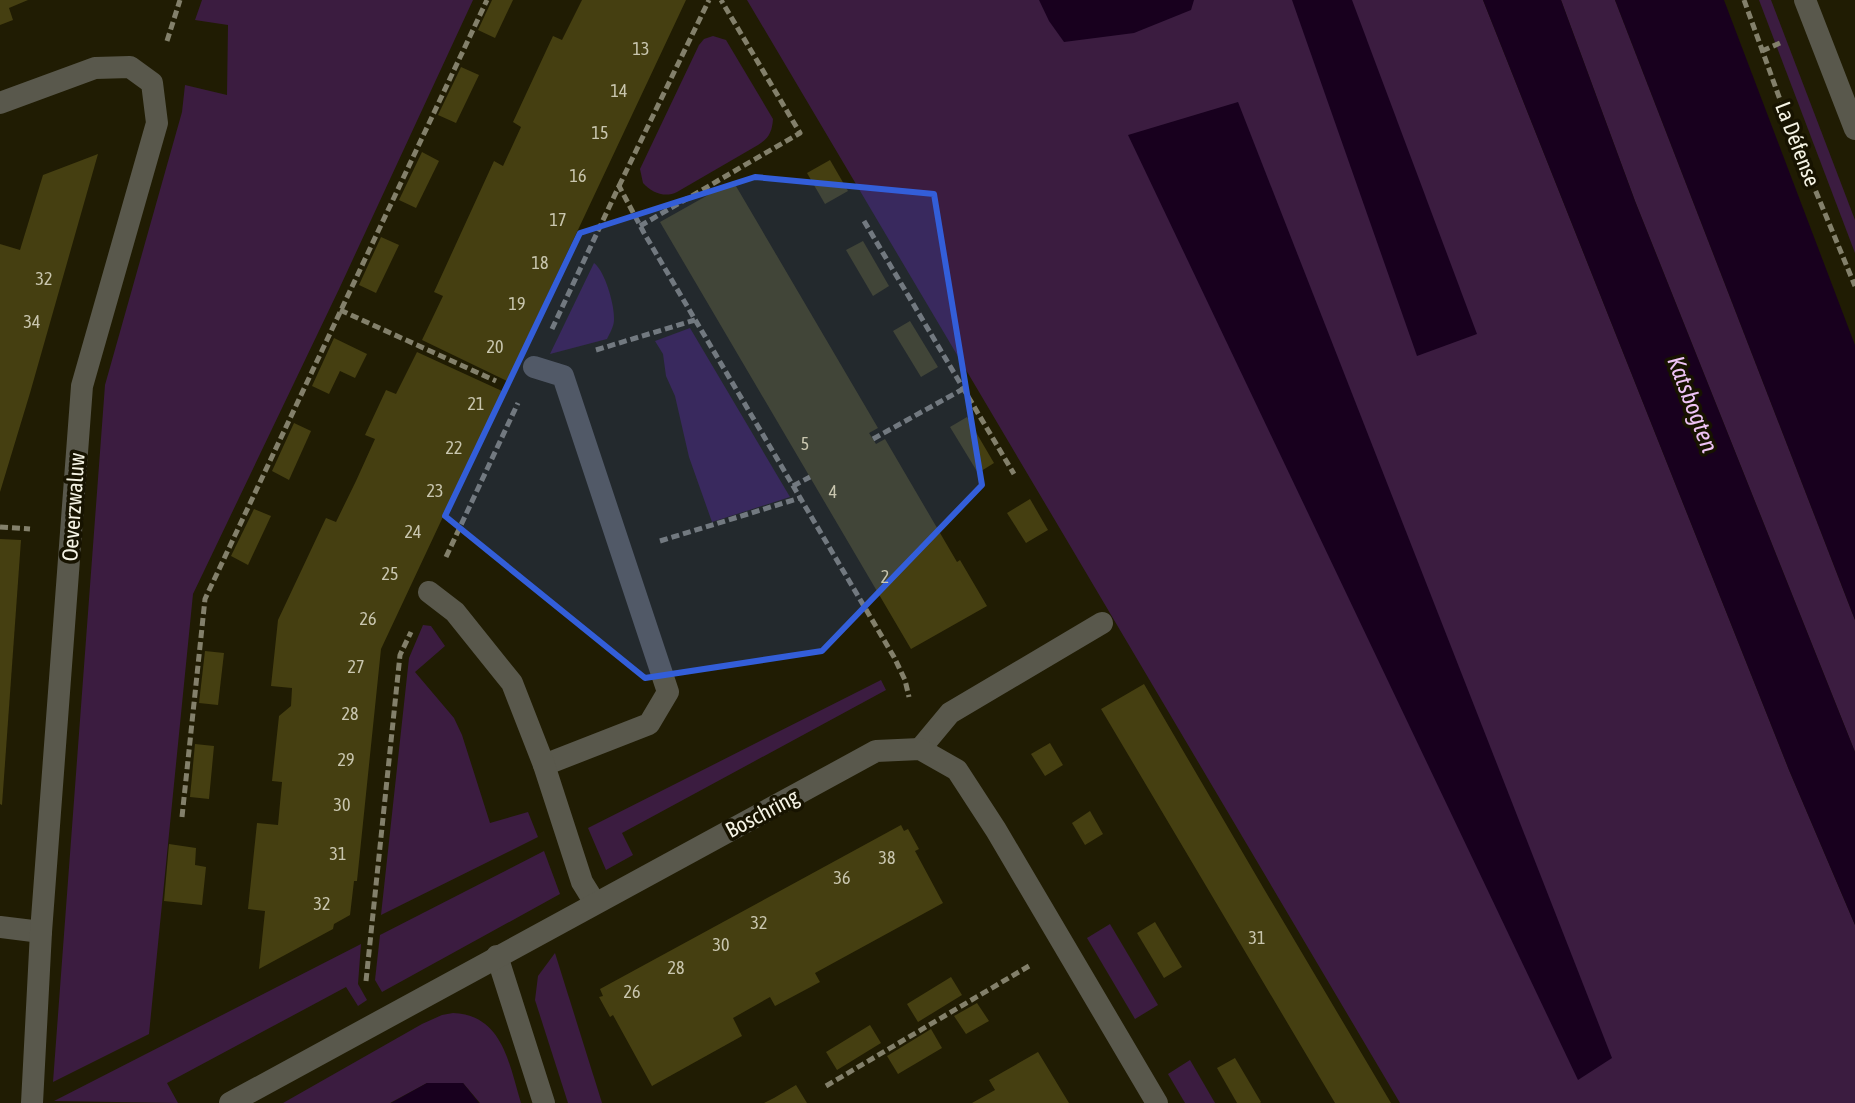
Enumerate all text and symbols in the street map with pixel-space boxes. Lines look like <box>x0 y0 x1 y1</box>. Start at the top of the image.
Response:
house number: 13 <box>633 38 649 59</box>
house number: 14 <box>611 80 627 101</box>
street label: La Défense <box>1770 98 1826 190</box>
house number: 15 <box>592 122 608 143</box>
house number: 16 <box>570 165 586 186</box>
house number: 17 <box>550 209 566 230</box>
house number: 18 <box>532 252 548 273</box>
house number: 32 <box>36 268 52 289</box>
house number: 19 <box>509 293 525 314</box>
house number: 34 <box>24 311 40 332</box>
house number: 20 <box>487 336 503 357</box>
water label: Katsbogten <box>1662 352 1724 456</box>
house number: 21 <box>468 393 484 414</box>
house number: 5 <box>801 433 809 454</box>
house number: 22 <box>446 437 462 458</box>
street label: Oeverzwaluw <box>56 452 90 562</box>
house number: 23 <box>427 480 443 501</box>
house number: 4 <box>829 481 837 502</box>
house number: 24 <box>405 521 421 542</box>
house number: 25 <box>382 563 398 584</box>
house number: 2 <box>881 566 889 587</box>
house number: 26 <box>360 608 376 629</box>
house number: 27 <box>348 656 364 677</box>
house number: 28 <box>342 703 358 724</box>
house number: 29 <box>338 749 354 770</box>
street label: Boschring <box>721 783 803 843</box>
house number: 30 <box>334 794 350 815</box>
house number: 31 <box>330 843 346 864</box>
house number: 38 <box>879 847 895 868</box>
house number: 36 <box>834 867 850 888</box>
house number: 32 <box>314 893 330 914</box>
house number: 32 <box>751 912 767 933</box>
house number: 31 <box>1249 927 1265 948</box>
house number: 30 <box>713 934 729 955</box>
house number: 28 <box>668 957 684 978</box>
house number: 26 <box>624 981 640 1002</box>

